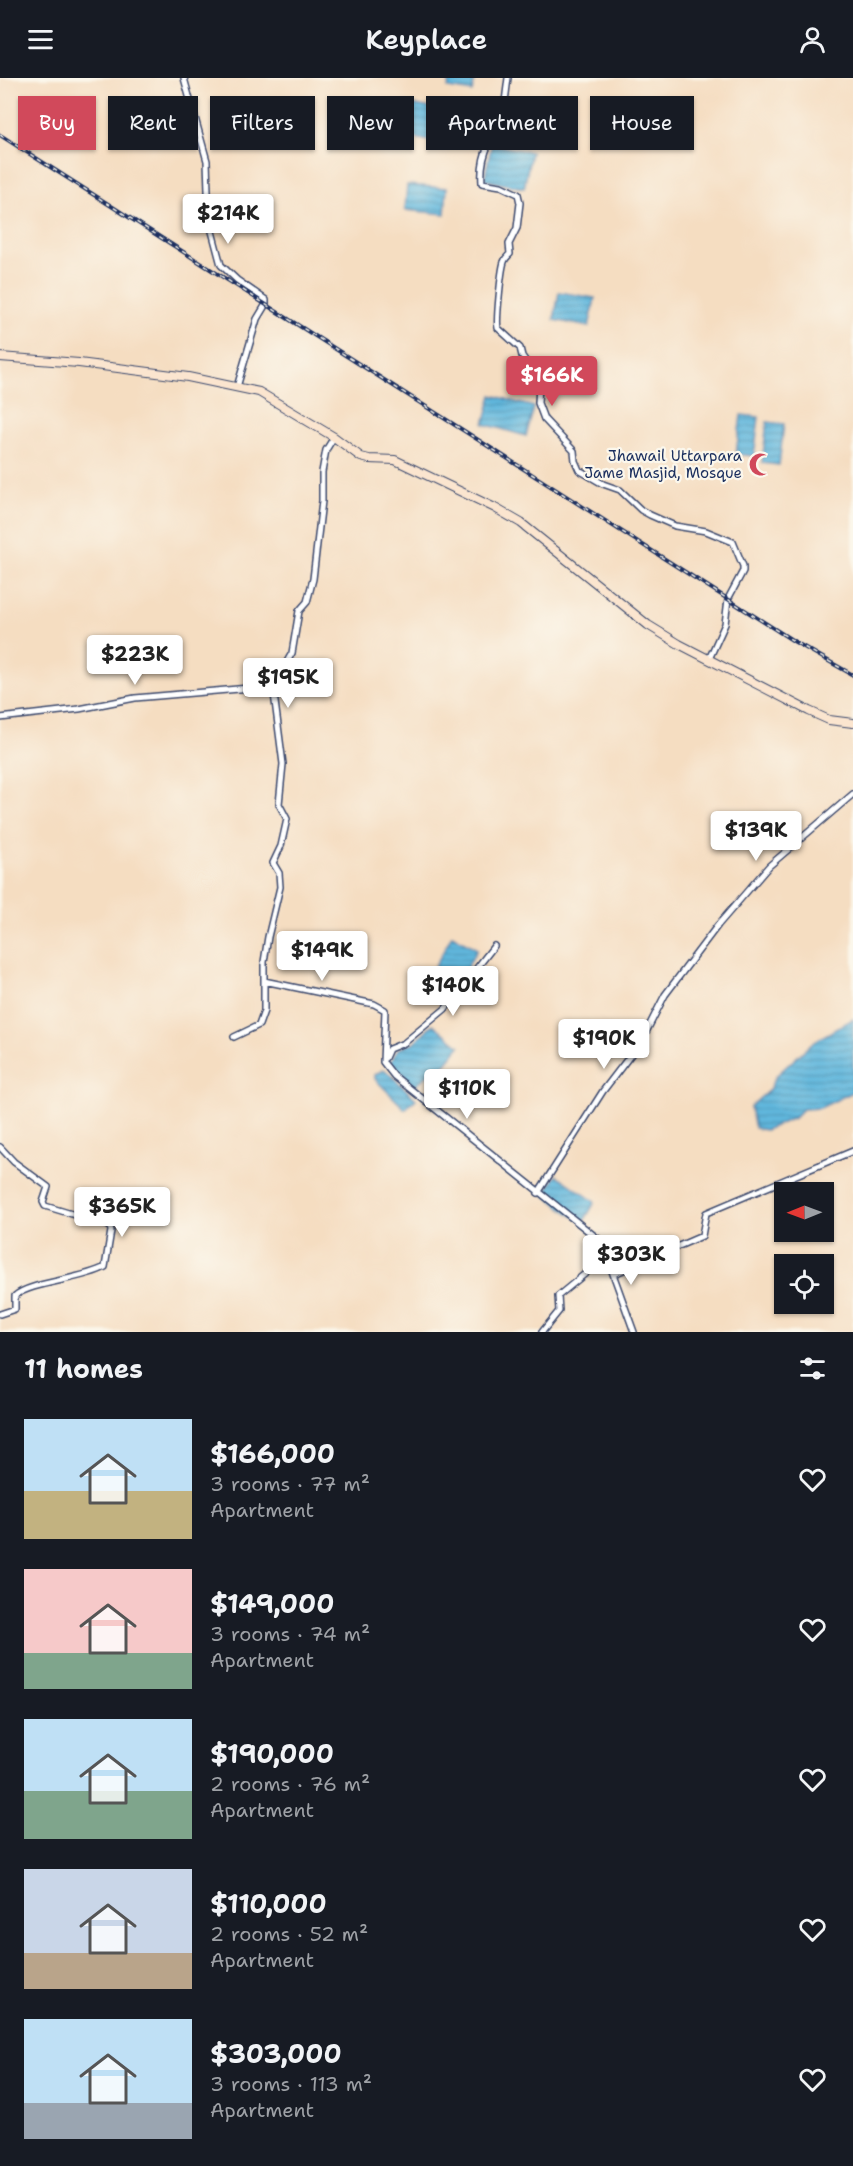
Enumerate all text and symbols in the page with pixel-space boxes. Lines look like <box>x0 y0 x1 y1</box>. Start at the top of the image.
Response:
text: Keyplace <box>366 21 487 58</box>
icon: menu <box>24 23 57 56</box>
icon: person <box>796 23 829 56</box>
chip: Buy <box>18 96 96 150</box>
chip: Rent <box>108 96 198 150</box>
chip: Filters <box>210 96 315 150</box>
chip: New <box>327 96 414 150</box>
chip: Apartment <box>426 96 578 150</box>
chip: House <box>590 96 694 150</box>
pin: $214K <box>186 194 270 245</box>
text: $214K <box>197 200 259 226</box>
pin: $166K <box>510 356 594 407</box>
text: $166K <box>520 362 584 388</box>
place label: Jhawail Uttarpara Jame Masjid, Mosque <box>584 446 743 483</box>
mosque icon: Jhawail Uttarpara Jame Masjid, Mosque <box>747 452 773 478</box>
pin: $223K <box>93 635 177 686</box>
text: $223K <box>101 641 169 667</box>
pin: $195K <box>246 658 330 709</box>
text: $195K <box>257 664 319 690</box>
pin: $139K <box>714 811 798 862</box>
text: $139K <box>725 817 787 843</box>
pin: $149K <box>280 931 364 982</box>
text: $149K <box>291 937 353 963</box>
pin: $140K <box>411 966 495 1017</box>
text: $140K <box>421 972 485 998</box>
pin: $190K <box>562 1019 646 1070</box>
text: $190K <box>572 1025 636 1051</box>
pin: $110K <box>425 1069 509 1120</box>
text: $110K <box>438 1075 496 1101</box>
north arrow <box>774 1182 834 1242</box>
map controls <box>774 1182 834 1314</box>
pin: $365K <box>80 1187 164 1238</box>
text: $365K <box>88 1193 156 1219</box>
pin: $303K <box>589 1235 673 1286</box>
text: $303K <box>597 1241 665 1267</box>
button: locate <box>774 1254 834 1314</box>
text: 11 homes <box>24 1351 143 1386</box>
icon: filters <box>796 1352 829 1385</box>
text: $166,000 <box>210 1436 335 1471</box>
icon: home <box>72 1443 144 1515</box>
icon: heart <box>796 1463 829 1496</box>
text: 3 rooms · 77 m² <box>210 1471 370 1497</box>
text: Apartment <box>210 1497 314 1523</box>
text: $149,000 <box>210 1586 334 1621</box>
icon: home <box>72 1593 144 1665</box>
icon: heart <box>796 1613 829 1646</box>
text: 3 rooms · 74 m² <box>210 1621 370 1647</box>
text: Apartment <box>210 1647 314 1673</box>
text: $190,000 <box>210 1736 334 1771</box>
icon: home <box>72 1743 144 1815</box>
icon: heart <box>796 1763 829 1796</box>
text: 2 rooms · 76 m² <box>210 1771 370 1797</box>
text: Apartment <box>210 1797 314 1823</box>
text: $110,000 <box>210 1886 327 1921</box>
icon: home <box>72 1893 144 1965</box>
icon: heart <box>796 1913 829 1946</box>
text: 2 rooms · 52 m² <box>210 1921 368 1947</box>
text: Apartment <box>210 1947 314 1973</box>
text: $303,000 <box>210 2036 342 2071</box>
icon: home <box>72 2043 144 2115</box>
icon: heart <box>796 2063 829 2096</box>
text: 3 rooms · 113 m² <box>210 2071 372 2097</box>
text: Apartment <box>210 2097 314 2123</box>

